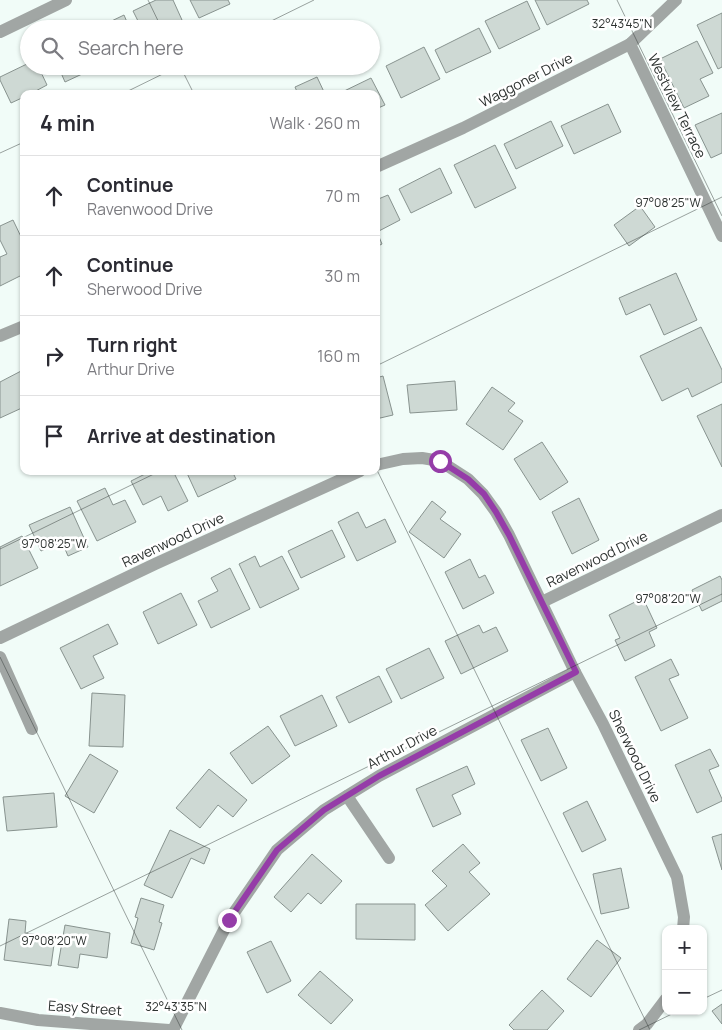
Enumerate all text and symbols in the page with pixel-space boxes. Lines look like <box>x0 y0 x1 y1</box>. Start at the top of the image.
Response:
text: 32°43'45"N <box>592 15 652 32</box>
search box <box>20 20 380 75</box>
icon: search <box>38 34 66 62</box>
text: Search here <box>78 35 184 61</box>
street label: Waggoner Drive <box>476 48 576 111</box>
street label: Westview Terrace <box>644 50 711 161</box>
text: 4 min <box>40 109 95 137</box>
text: Walk · 260 m <box>270 112 360 134</box>
text: Continue <box>87 172 173 198</box>
icon: ahead <box>40 182 68 210</box>
text: 70 m <box>325 185 360 207</box>
text: 97°08'25"W <box>635 194 701 211</box>
text: Ravenwood Drive <box>87 198 213 220</box>
text: Continue <box>87 252 173 278</box>
icon: ahead <box>40 262 68 290</box>
text: 30 m <box>325 265 360 287</box>
text: Sherwood Drive <box>87 278 202 300</box>
text: Turn right <box>87 332 177 358</box>
icon: right <box>40 342 68 370</box>
text: 160 m <box>317 345 360 367</box>
text: Arthur Drive <box>87 358 175 380</box>
icon: arrive <box>40 422 68 450</box>
text: Arrive at destination <box>87 423 276 449</box>
route start <box>429 450 452 473</box>
street label: Ravenwood Drive <box>119 508 227 571</box>
street label: Ravenwood Drive <box>543 526 651 591</box>
text: 97°08'25"W <box>21 535 87 552</box>
text: 97°08'20"W <box>635 590 702 607</box>
street label: Sherwood Drive <box>605 706 666 805</box>
street label: Arthur Drive <box>363 720 440 773</box>
route end <box>218 909 241 932</box>
map controls <box>662 925 707 1015</box>
button: + <box>662 925 707 970</box>
text: 97°08'20"W <box>21 932 88 949</box>
button: − <box>662 970 707 1015</box>
street label: Easy Street <box>47 995 123 1020</box>
text: 32°43'35"N <box>145 998 207 1015</box>

